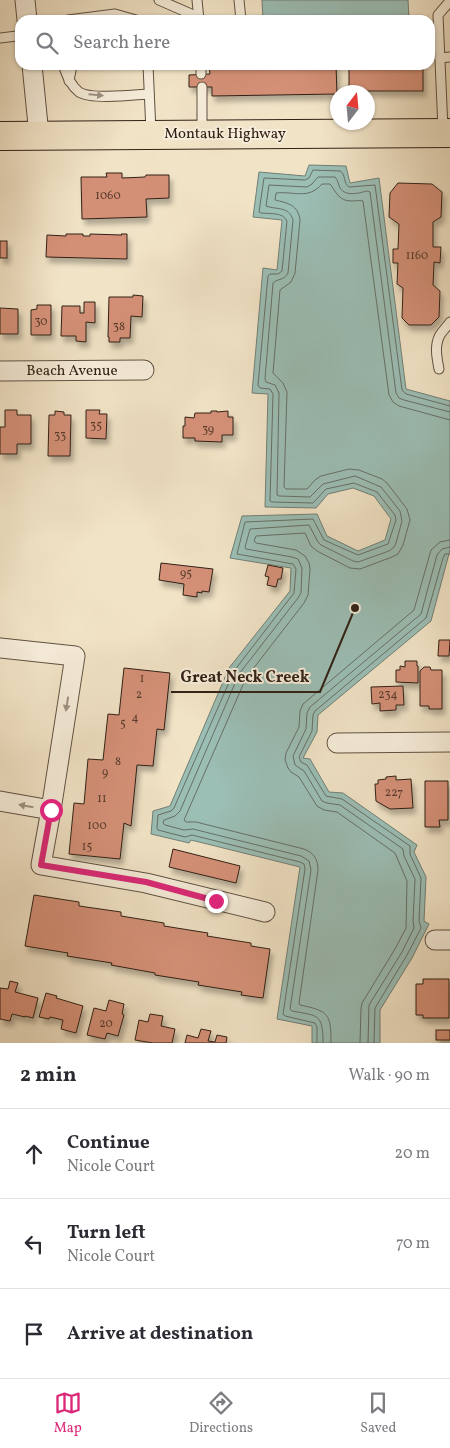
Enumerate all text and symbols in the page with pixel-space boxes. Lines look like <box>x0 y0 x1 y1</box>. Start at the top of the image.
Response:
search box <box>15 15 435 70</box>
icon: search <box>33 29 61 57</box>
text: Search here <box>73 30 170 56</box>
north arrow <box>330 85 375 130</box>
one-way arrow <box>88 91 104 99</box>
street label: Montauk Highway <box>164 124 286 145</box>
house number: 1060 <box>95 188 121 204</box>
house number: 1160 <box>406 248 428 264</box>
house number: 30 <box>34 314 48 330</box>
house number: 38 <box>113 319 125 335</box>
street label: Beach Avenue <box>26 361 118 382</box>
house number: 35 <box>90 418 102 434</box>
house number: 39 <box>202 422 214 438</box>
house number: 33 <box>54 428 66 444</box>
house number: 95 <box>180 566 192 582</box>
callout: Great Neck Creek <box>171 661 320 692</box>
text: Great Neck Creek <box>181 667 310 689</box>
house number: 1 <box>140 671 144 687</box>
house number: 2 <box>136 687 142 703</box>
house number: 234 <box>378 687 398 703</box>
one-way arrow <box>63 696 71 712</box>
house number: 4 <box>131 710 139 726</box>
house number: 5 <box>120 716 126 732</box>
house number: 8 <box>115 754 121 770</box>
house number: 9 <box>102 765 108 781</box>
house number: 227 <box>385 785 403 801</box>
house number: 11 <box>97 791 107 807</box>
route start <box>40 799 63 822</box>
one-way arrow <box>17 801 33 809</box>
house number: 100 <box>87 818 107 834</box>
house number: 15 <box>82 839 92 855</box>
route end <box>205 890 228 913</box>
house number: 20 <box>99 1016 113 1032</box>
text: 2 min <box>20 1061 77 1090</box>
text: Walk · 90 m <box>348 1065 430 1087</box>
text: Continue <box>67 1130 150 1156</box>
icon: ahead <box>20 1140 48 1168</box>
text: 20 m <box>395 1143 430 1165</box>
text: Nicole Court <box>67 1156 155 1178</box>
text: Turn left <box>67 1220 146 1246</box>
icon: left <box>20 1230 48 1258</box>
text: 70 m <box>396 1233 430 1255</box>
text: Nicole Court <box>67 1246 155 1268</box>
icon: arrive <box>20 1320 48 1348</box>
text: Arrive at destination <box>67 1321 253 1347</box>
tab: Map <box>54 1389 82 1438</box>
tab: Directions <box>189 1389 253 1438</box>
tab: Saved <box>360 1389 396 1438</box>

